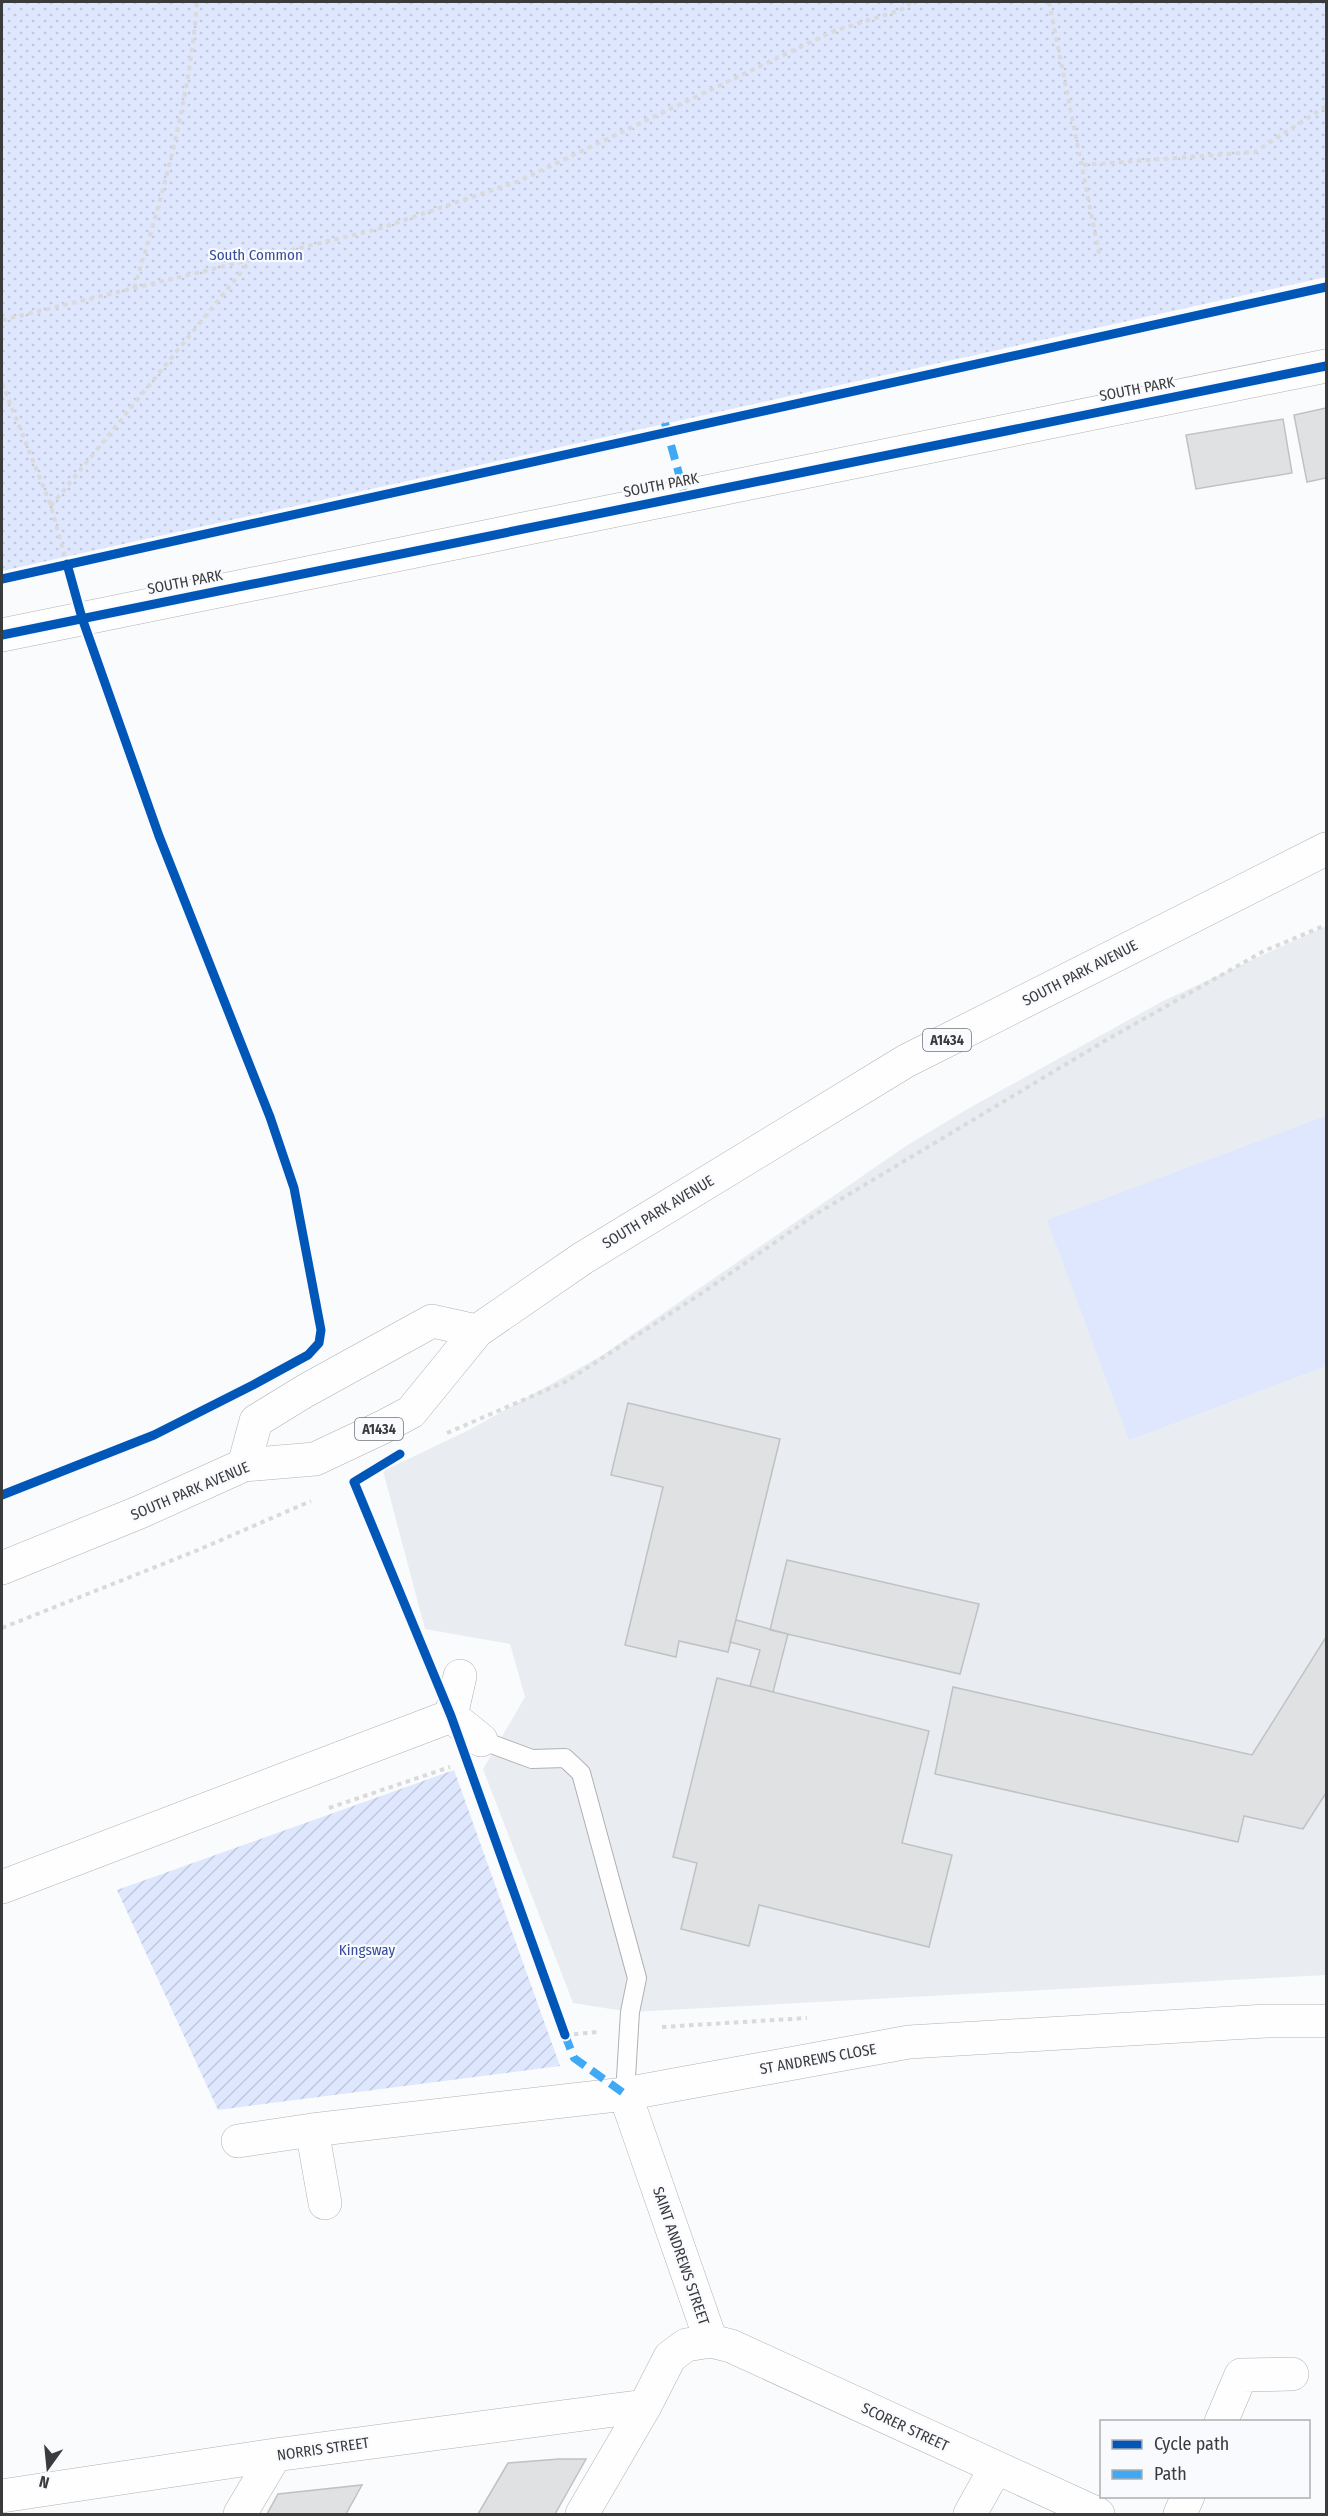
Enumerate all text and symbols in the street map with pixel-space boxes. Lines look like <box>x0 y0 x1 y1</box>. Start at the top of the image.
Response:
park label: South Common <box>209 246 303 264</box>
street label: SOUTH PARK <box>1098 373 1176 405</box>
street label: SOUTH PARK <box>622 469 700 501</box>
street label: SOUTH PARK <box>146 566 224 598</box>
street label: SOUTH PARK AVENUE <box>1019 936 1141 1010</box>
road number: A1434 <box>923 1029 971 1051</box>
street label: SOUTH PARK AVENUE <box>599 1172 717 1252</box>
road number: A1434 <box>355 1418 403 1440</box>
street label: SOUTH PARK AVENUE <box>128 1458 252 1524</box>
park label: Kingsway <box>339 1941 395 1959</box>
street label: ST ANDREWS CLOSE <box>758 2040 878 2078</box>
street label: SAINT ANDREWS STREET <box>649 2185 713 2328</box>
street label: SCORER STREET <box>858 2399 952 2455</box>
legend <box>1100 2420 1310 2498</box>
text: Cycle path <box>1154 2433 1229 2455</box>
street label: NORRIS STREET <box>276 2434 370 2464</box>
north arrow <box>18 2438 78 2498</box>
text: Path <box>1154 2463 1187 2485</box>
text: N <box>37 2472 51 2492</box>

